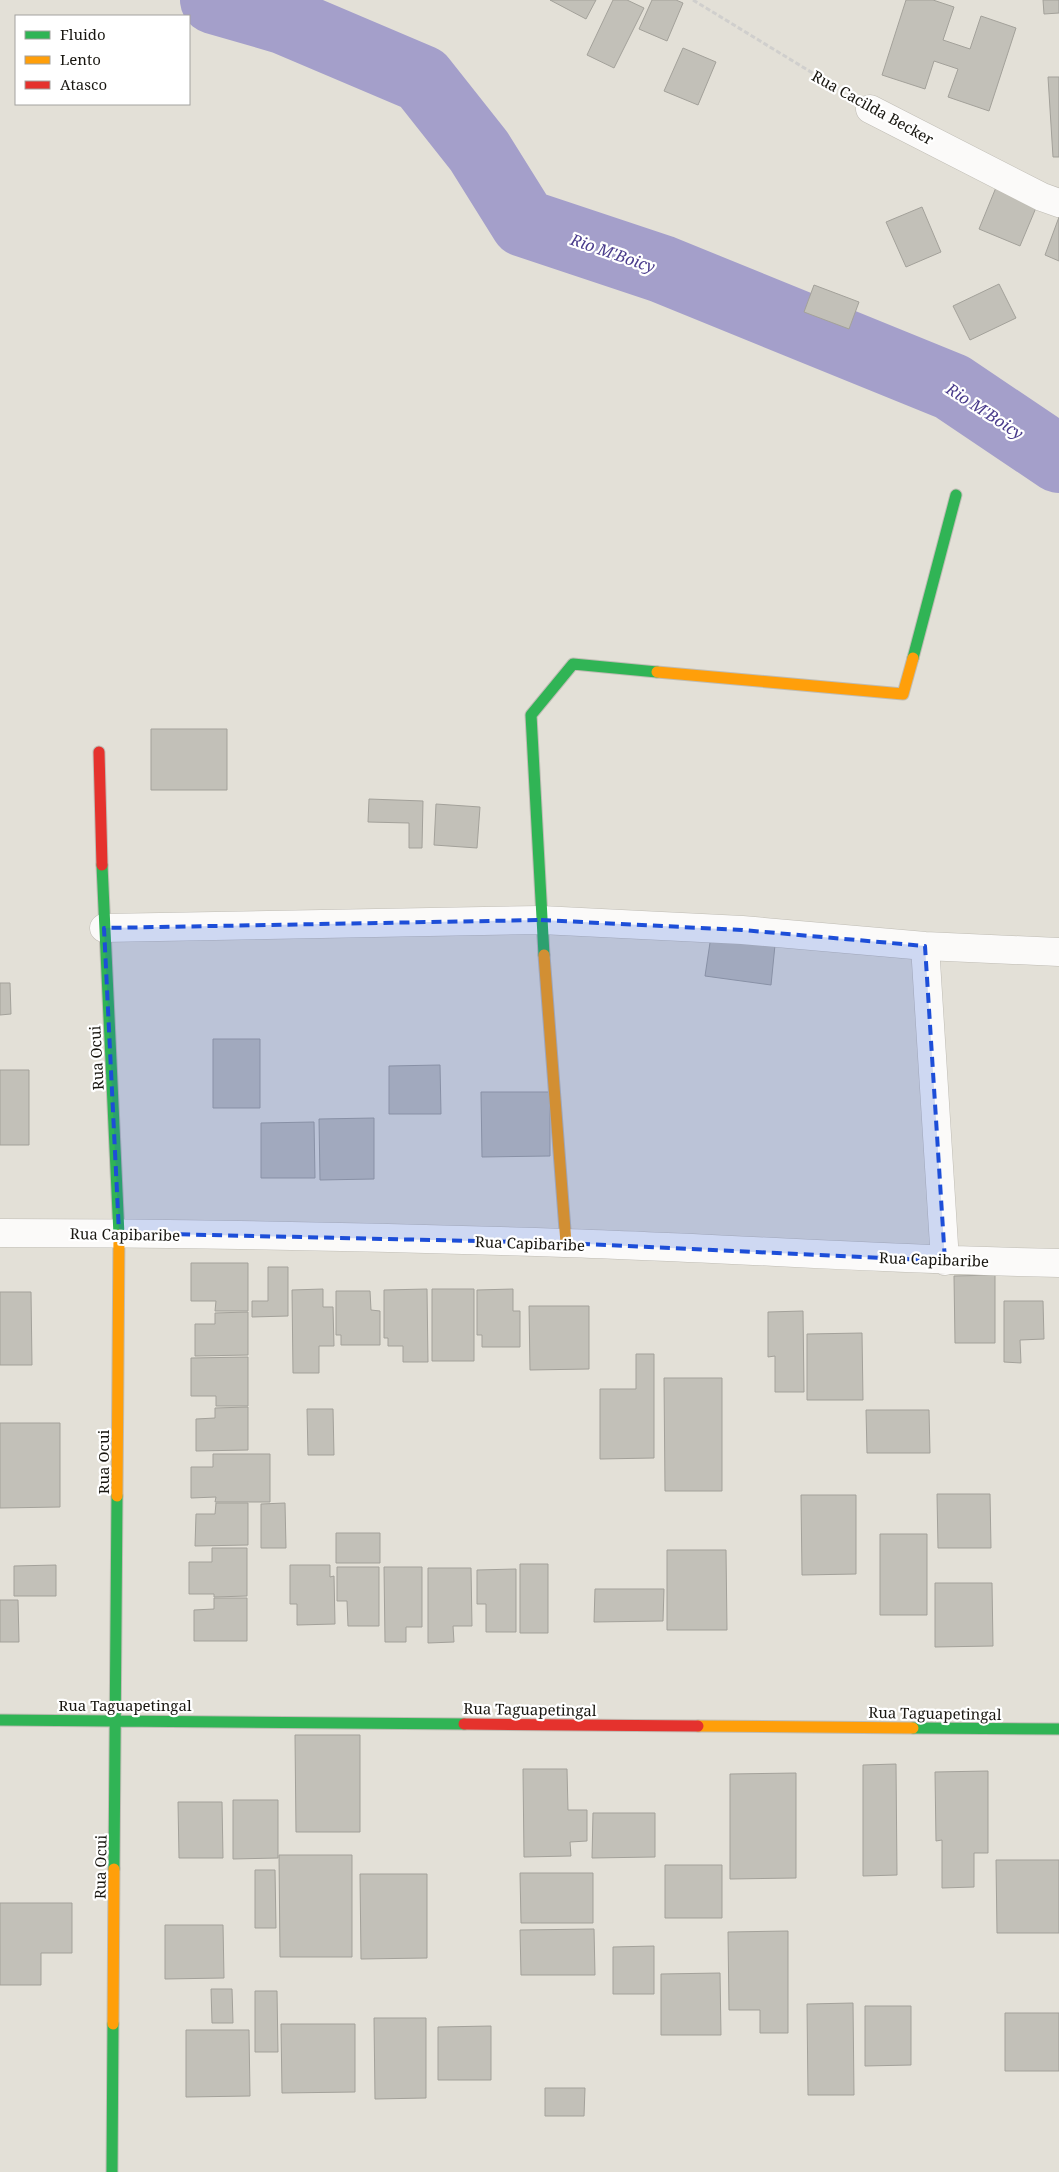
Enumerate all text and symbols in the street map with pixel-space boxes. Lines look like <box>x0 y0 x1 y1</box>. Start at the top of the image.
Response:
legend <box>15 15 190 105</box>
text: Fluido <box>60 24 106 44</box>
text: Lento <box>60 49 101 69</box>
street label: Rua Cacilda Becker <box>808 65 938 149</box>
text: Atasco <box>60 74 107 94</box>
water label: Rio M'Boicy <box>567 228 658 278</box>
water label: Rio M'Boicy <box>941 377 1028 444</box>
street label: Rua Ocui <box>84 1025 108 1091</box>
street label: Rua Capibaribe <box>70 1223 180 1245</box>
street label: Rua Capibaribe <box>475 1231 585 1255</box>
street label: Rua Capibaribe <box>879 1247 989 1271</box>
street label: Rua Ocui <box>93 1430 113 1494</box>
street label: Rua Taguapetingal <box>58 1695 192 1715</box>
street label: Rua Taguapetingal <box>463 1698 597 1720</box>
street label: Rua Taguapetingal <box>868 1702 1002 1724</box>
street label: Rua Ocui <box>89 1834 111 1899</box>

